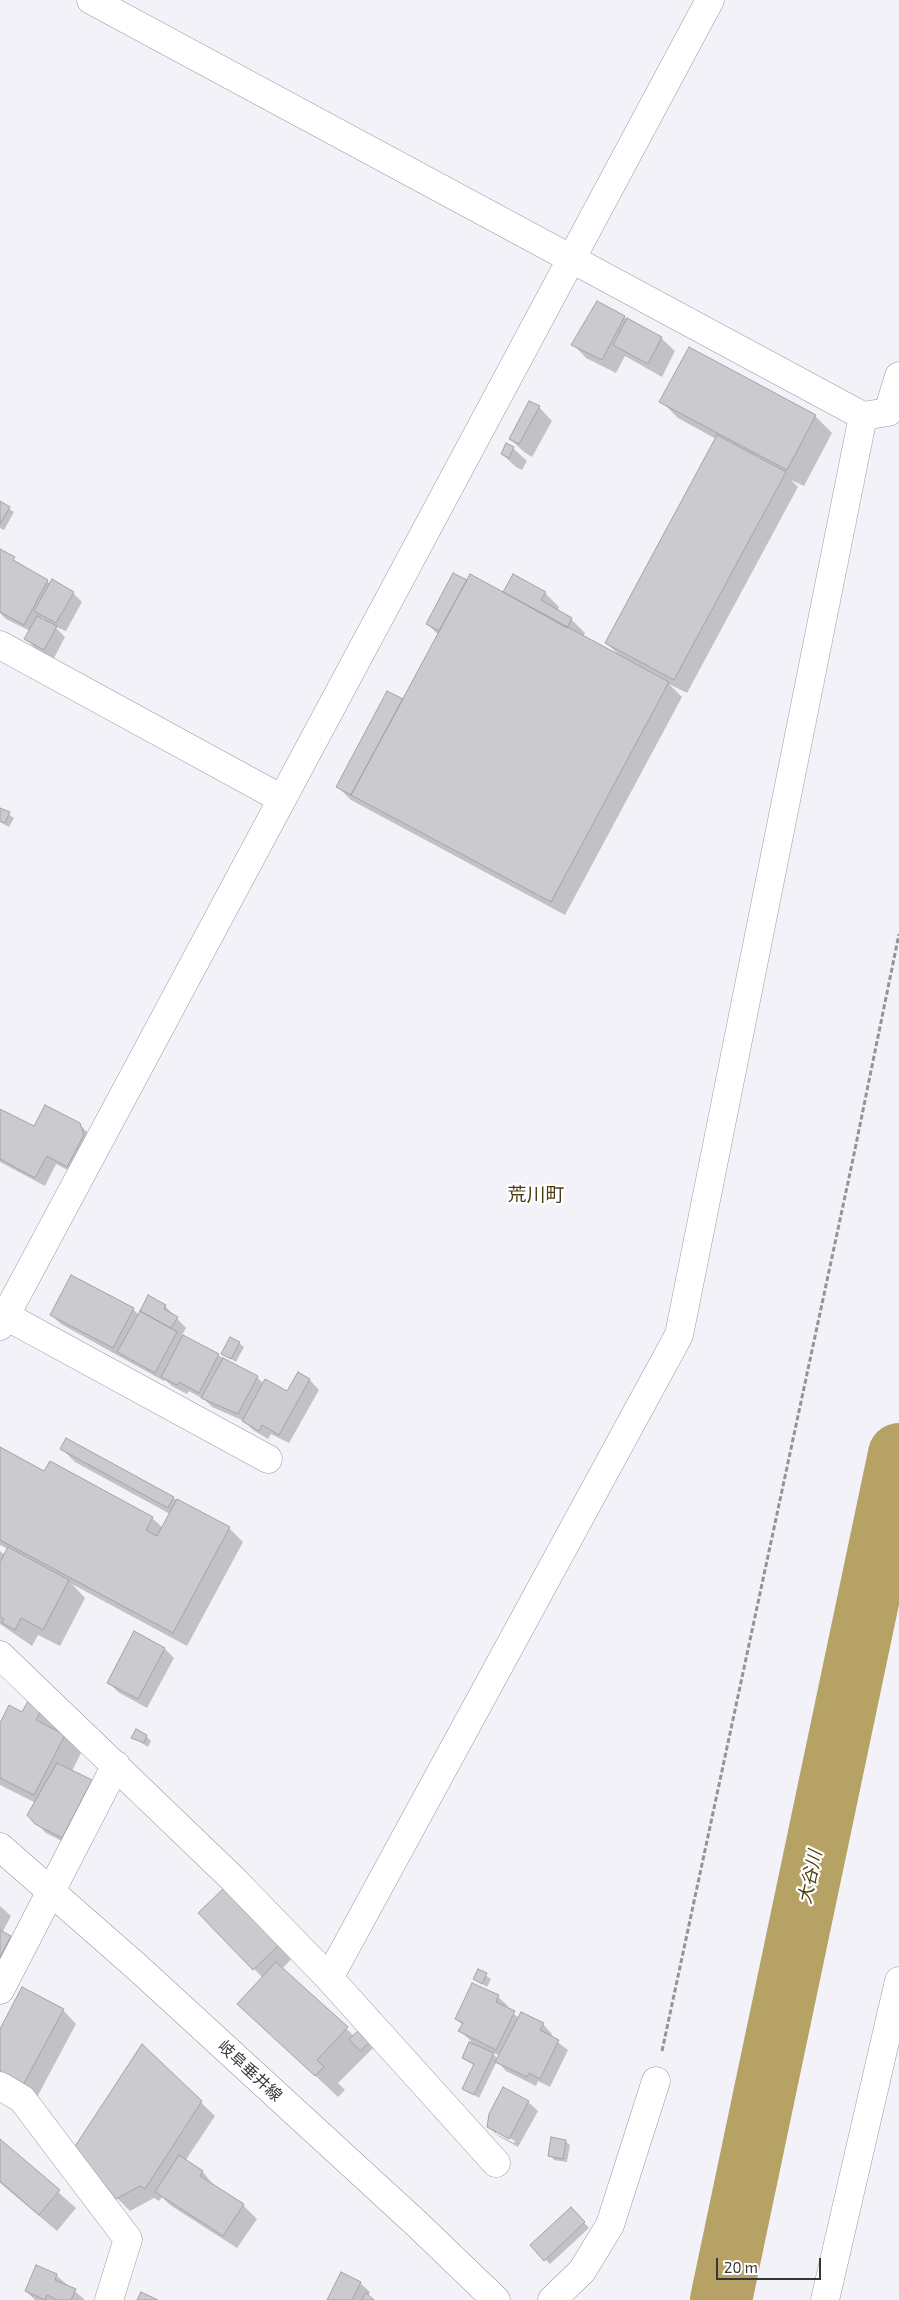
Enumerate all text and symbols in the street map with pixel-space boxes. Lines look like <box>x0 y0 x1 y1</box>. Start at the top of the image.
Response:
district label: 荒川町 <box>508 1184 564 1206</box>
water label: 大谷川 <box>794 1848 826 1906</box>
street label: 岐阜垂井線 <box>214 2037 286 2105</box>
scale bar <box>719 2248 824 2280</box>
text: 20 m <box>724 2258 758 2276</box>

